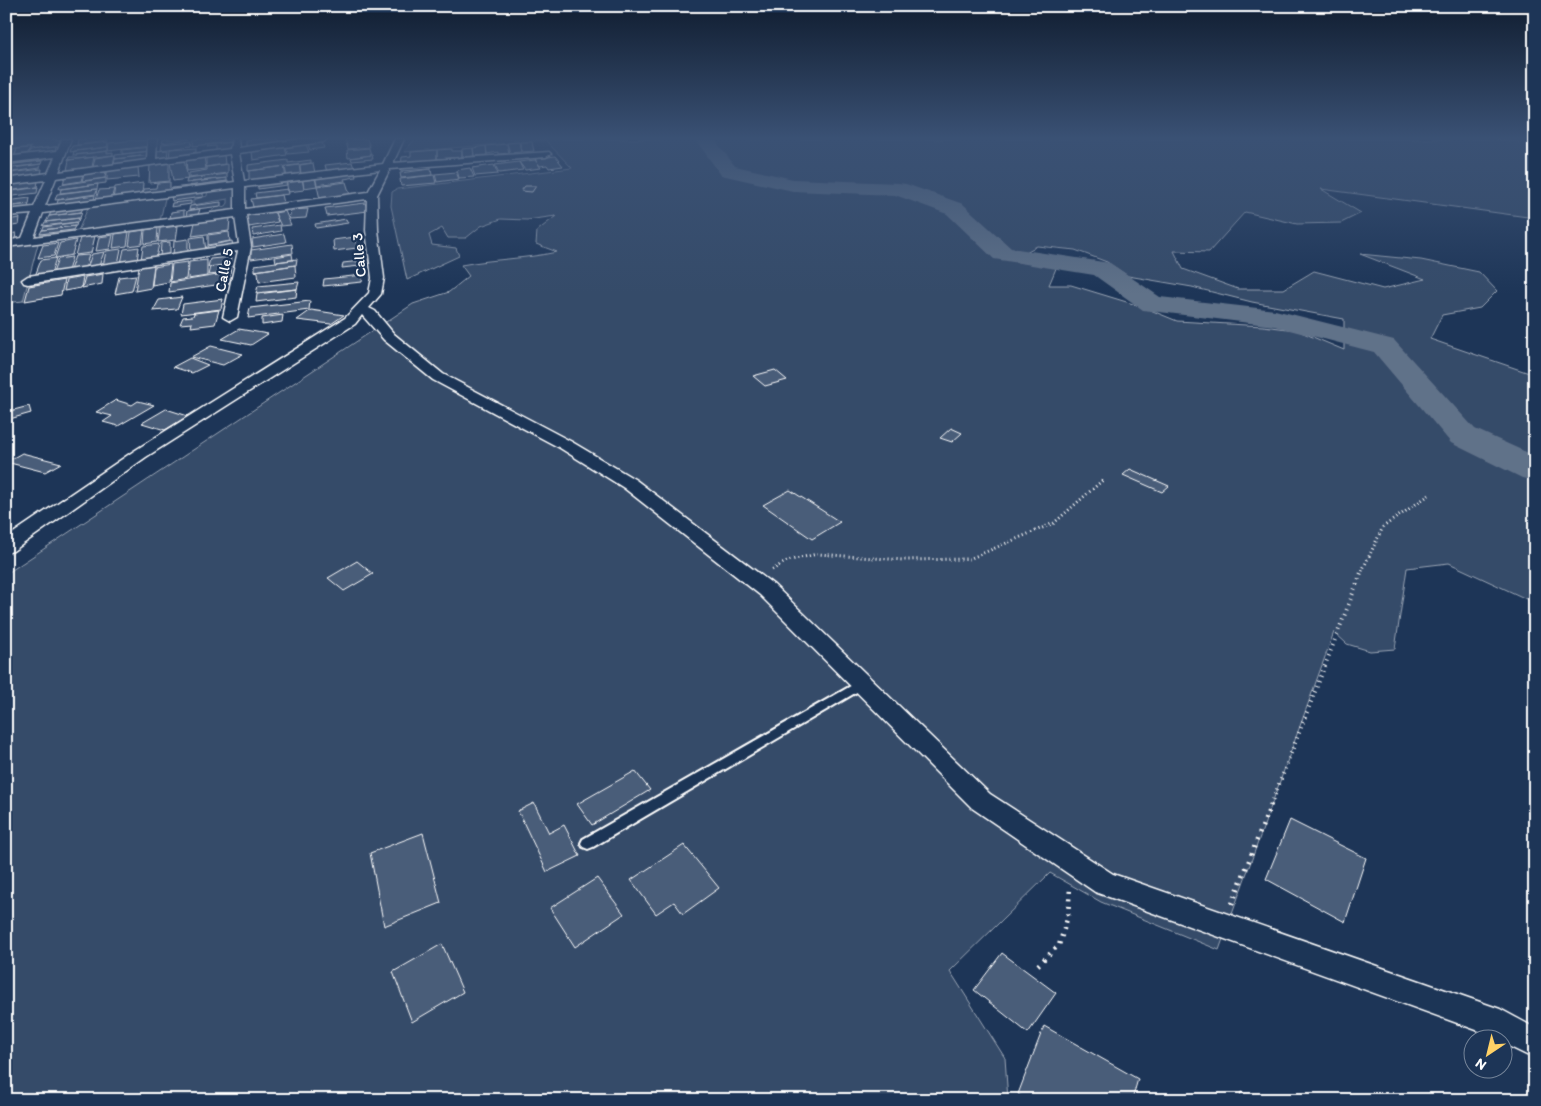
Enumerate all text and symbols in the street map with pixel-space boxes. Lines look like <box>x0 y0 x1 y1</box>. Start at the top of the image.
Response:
street label: Calle 3 <box>348 232 370 278</box>
street label: Calle 5 <box>211 246 237 293</box>
north arrow <box>1464 1028 1514 1078</box>
text: N <box>1472 1055 1490 1074</box>

